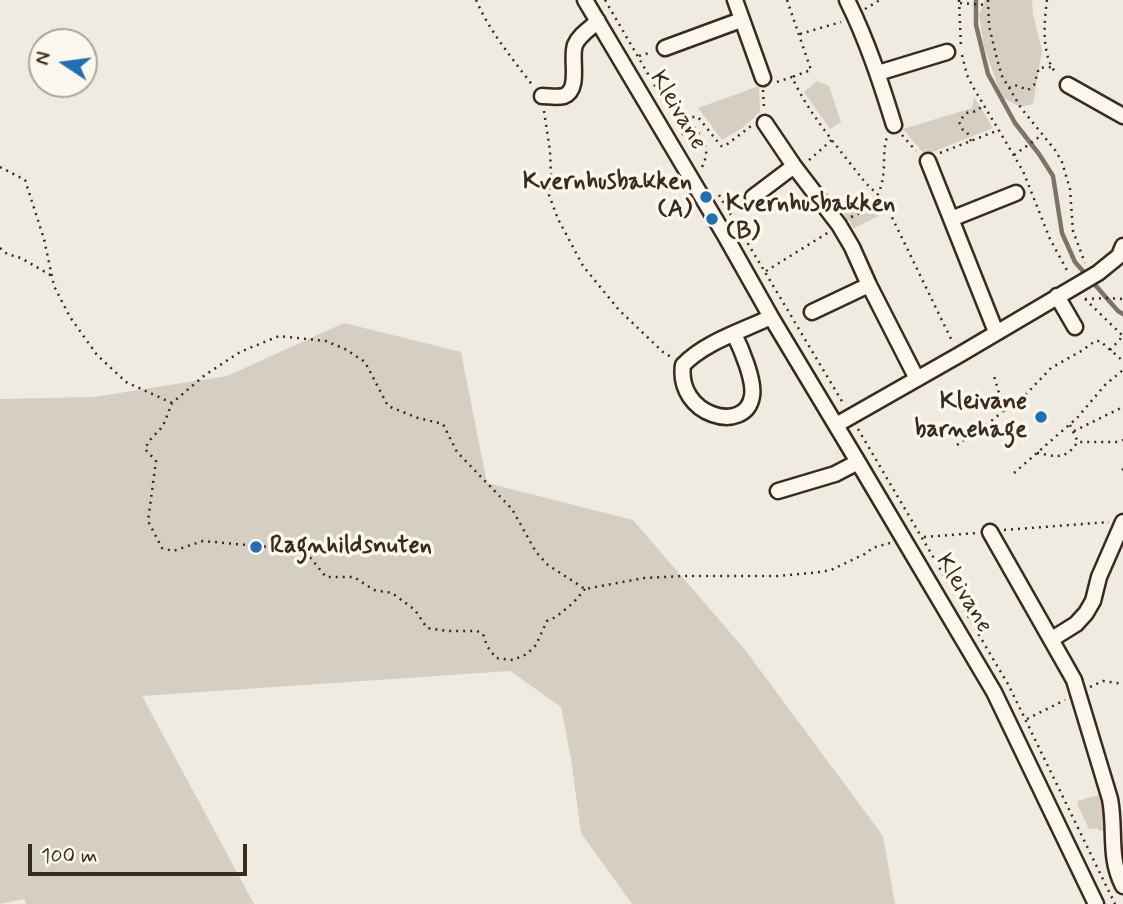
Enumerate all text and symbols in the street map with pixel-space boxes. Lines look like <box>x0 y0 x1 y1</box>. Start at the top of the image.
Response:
north arrow <box>28 28 98 98</box>
text: N <box>30 50 58 68</box>
street label: Kleivane <box>642 66 712 156</box>
place label: Kvernhusbakken (A) <box>523 169 692 225</box>
marker: Kvernhusbakken (A) <box>698 189 714 205</box>
place label: Kvernhusbakken (B) <box>726 191 895 247</box>
marker: Kvernhusbakken (B) <box>704 211 720 227</box>
place label: Kleivane barnehage <box>915 389 1027 445</box>
marker: Kleivane barnehage <box>1033 409 1049 425</box>
place label: Ragnhildsnuten <box>270 533 432 561</box>
marker: Ragnhildsnuten <box>248 539 264 555</box>
street label: Kleivane <box>928 549 998 639</box>
scale bar <box>32 830 250 874</box>
text: 100 m <box>41 842 97 870</box>

